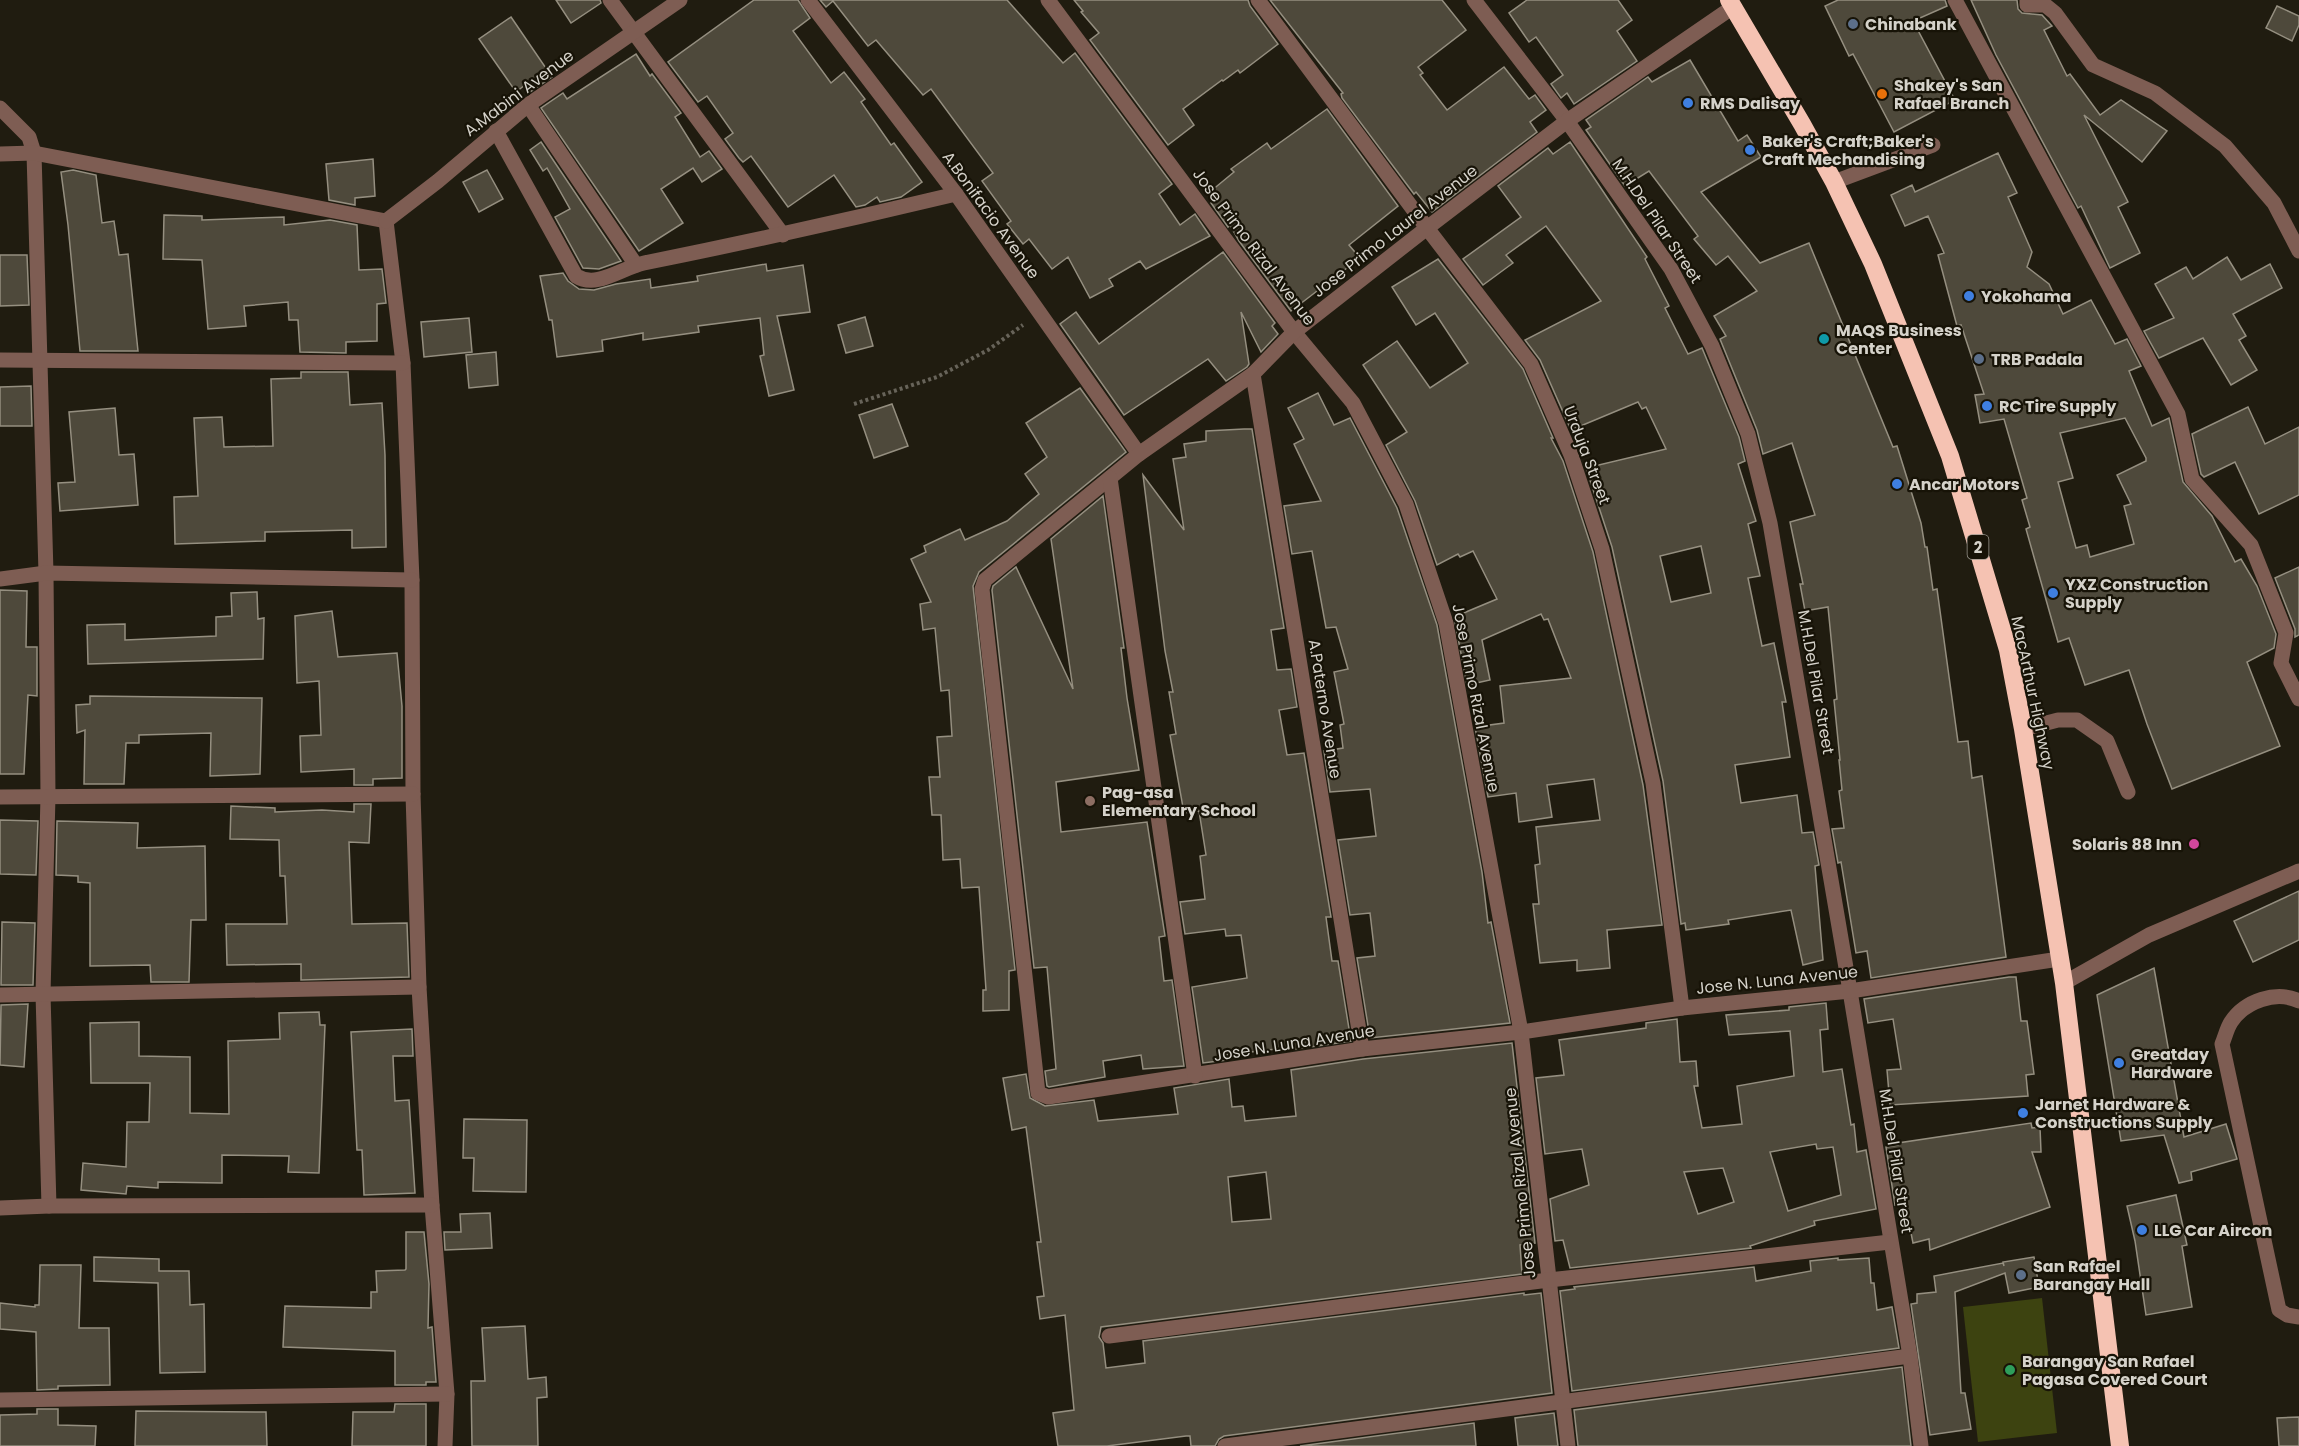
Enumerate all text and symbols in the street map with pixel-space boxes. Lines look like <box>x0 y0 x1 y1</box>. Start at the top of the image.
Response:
place label: Chinabank <box>1865 13 1957 36</box>
marker: Chinabank <box>1846 17 1860 31</box>
street label: A.Mabini Avenue <box>459 44 579 142</box>
place label: Shakey's San Rafael Branch <box>1894 74 2009 115</box>
marker: Shakey's San Rafael Branch <box>1875 87 1889 101</box>
place label: RMS Dalisay <box>1700 92 1801 115</box>
marker: RMS Dalisay <box>1681 96 1695 110</box>
place label: Baker's Craft;Baker's Craft Mechandising <box>1762 130 1934 171</box>
marker: Baker's Craft;Baker's Craft Mechandising <box>1743 143 1757 157</box>
street label: A.Bonifacio Avenue <box>937 146 1045 284</box>
street label: M.H.Del Pilar Street <box>1607 154 1707 288</box>
street label: Jose Primo Laurel Avenue <box>1308 159 1482 303</box>
street label: Jose Primo Rizal Avenue <box>1187 164 1321 330</box>
place label: Yokohama <box>1981 285 2071 308</box>
marker: Yokohama <box>1962 289 1976 303</box>
place label: MAQS Business Center <box>1836 319 1962 360</box>
marker: MAQS Business Center <box>1817 332 1831 346</box>
place label: TRB Padala <box>1991 348 2083 371</box>
marker: TRB Padala <box>1972 352 1986 366</box>
place label: RC Tire Supply <box>1999 395 2117 418</box>
marker: RC Tire Supply <box>1980 399 1994 413</box>
street label: Urduja Street <box>1558 402 1616 508</box>
place label: Ancar Motors <box>1909 473 2020 496</box>
marker: Ancar Motors <box>1890 477 1904 491</box>
road number: 2 <box>1968 535 1988 559</box>
place label: YXZ Construction Supply <box>2065 573 2208 614</box>
marker: YXZ Construction Supply <box>2046 586 2060 600</box>
street label: Jose Primo Rizal Avenue <box>1446 602 1506 794</box>
street label: M.H.Del Pilar Street <box>1792 608 1840 756</box>
street label: MacArthur Highway <box>2005 614 2061 772</box>
street label: A.Paterno Avenue <box>1303 638 1347 780</box>
place label: Pag-asa Elementary School <box>1102 781 1256 822</box>
marker: Pag-asa Elementary School <box>1083 794 1097 808</box>
place label: Solaris 88 Inn <box>2072 833 2182 856</box>
marker: Solaris 88 Inn <box>2187 837 2201 851</box>
street label: Jose N. Luna Avenue <box>1695 960 1859 1000</box>
street label: Jose N. Luna Avenue <box>1212 1019 1376 1067</box>
place label: Greatday Hardware <box>2131 1043 2213 1084</box>
marker: Greatday Hardware <box>2112 1056 2126 1070</box>
street label: Jose Primo Rizal Avenue <box>1499 1087 1541 1279</box>
street label: M.H.Del Pilar Street <box>1873 1087 1919 1235</box>
place label: Jarnet Hardware & Constructions Supply <box>2035 1093 2213 1134</box>
marker: Jarnet Hardware & Constructions Supply <box>2016 1106 2030 1120</box>
place label: LLG Car Aircon <box>2154 1219 2272 1242</box>
marker: LLG Car Aircon <box>2135 1223 2149 1237</box>
place label: San Rafael Barangay Hall <box>2033 1255 2150 1296</box>
marker: San Rafael Barangay Hall <box>2014 1268 2028 1282</box>
place label: Barangay San Rafael Pagasa Covered Court <box>2022 1350 2208 1391</box>
marker: Barangay San Rafael Pagasa Covered Court <box>2003 1363 2017 1377</box>

